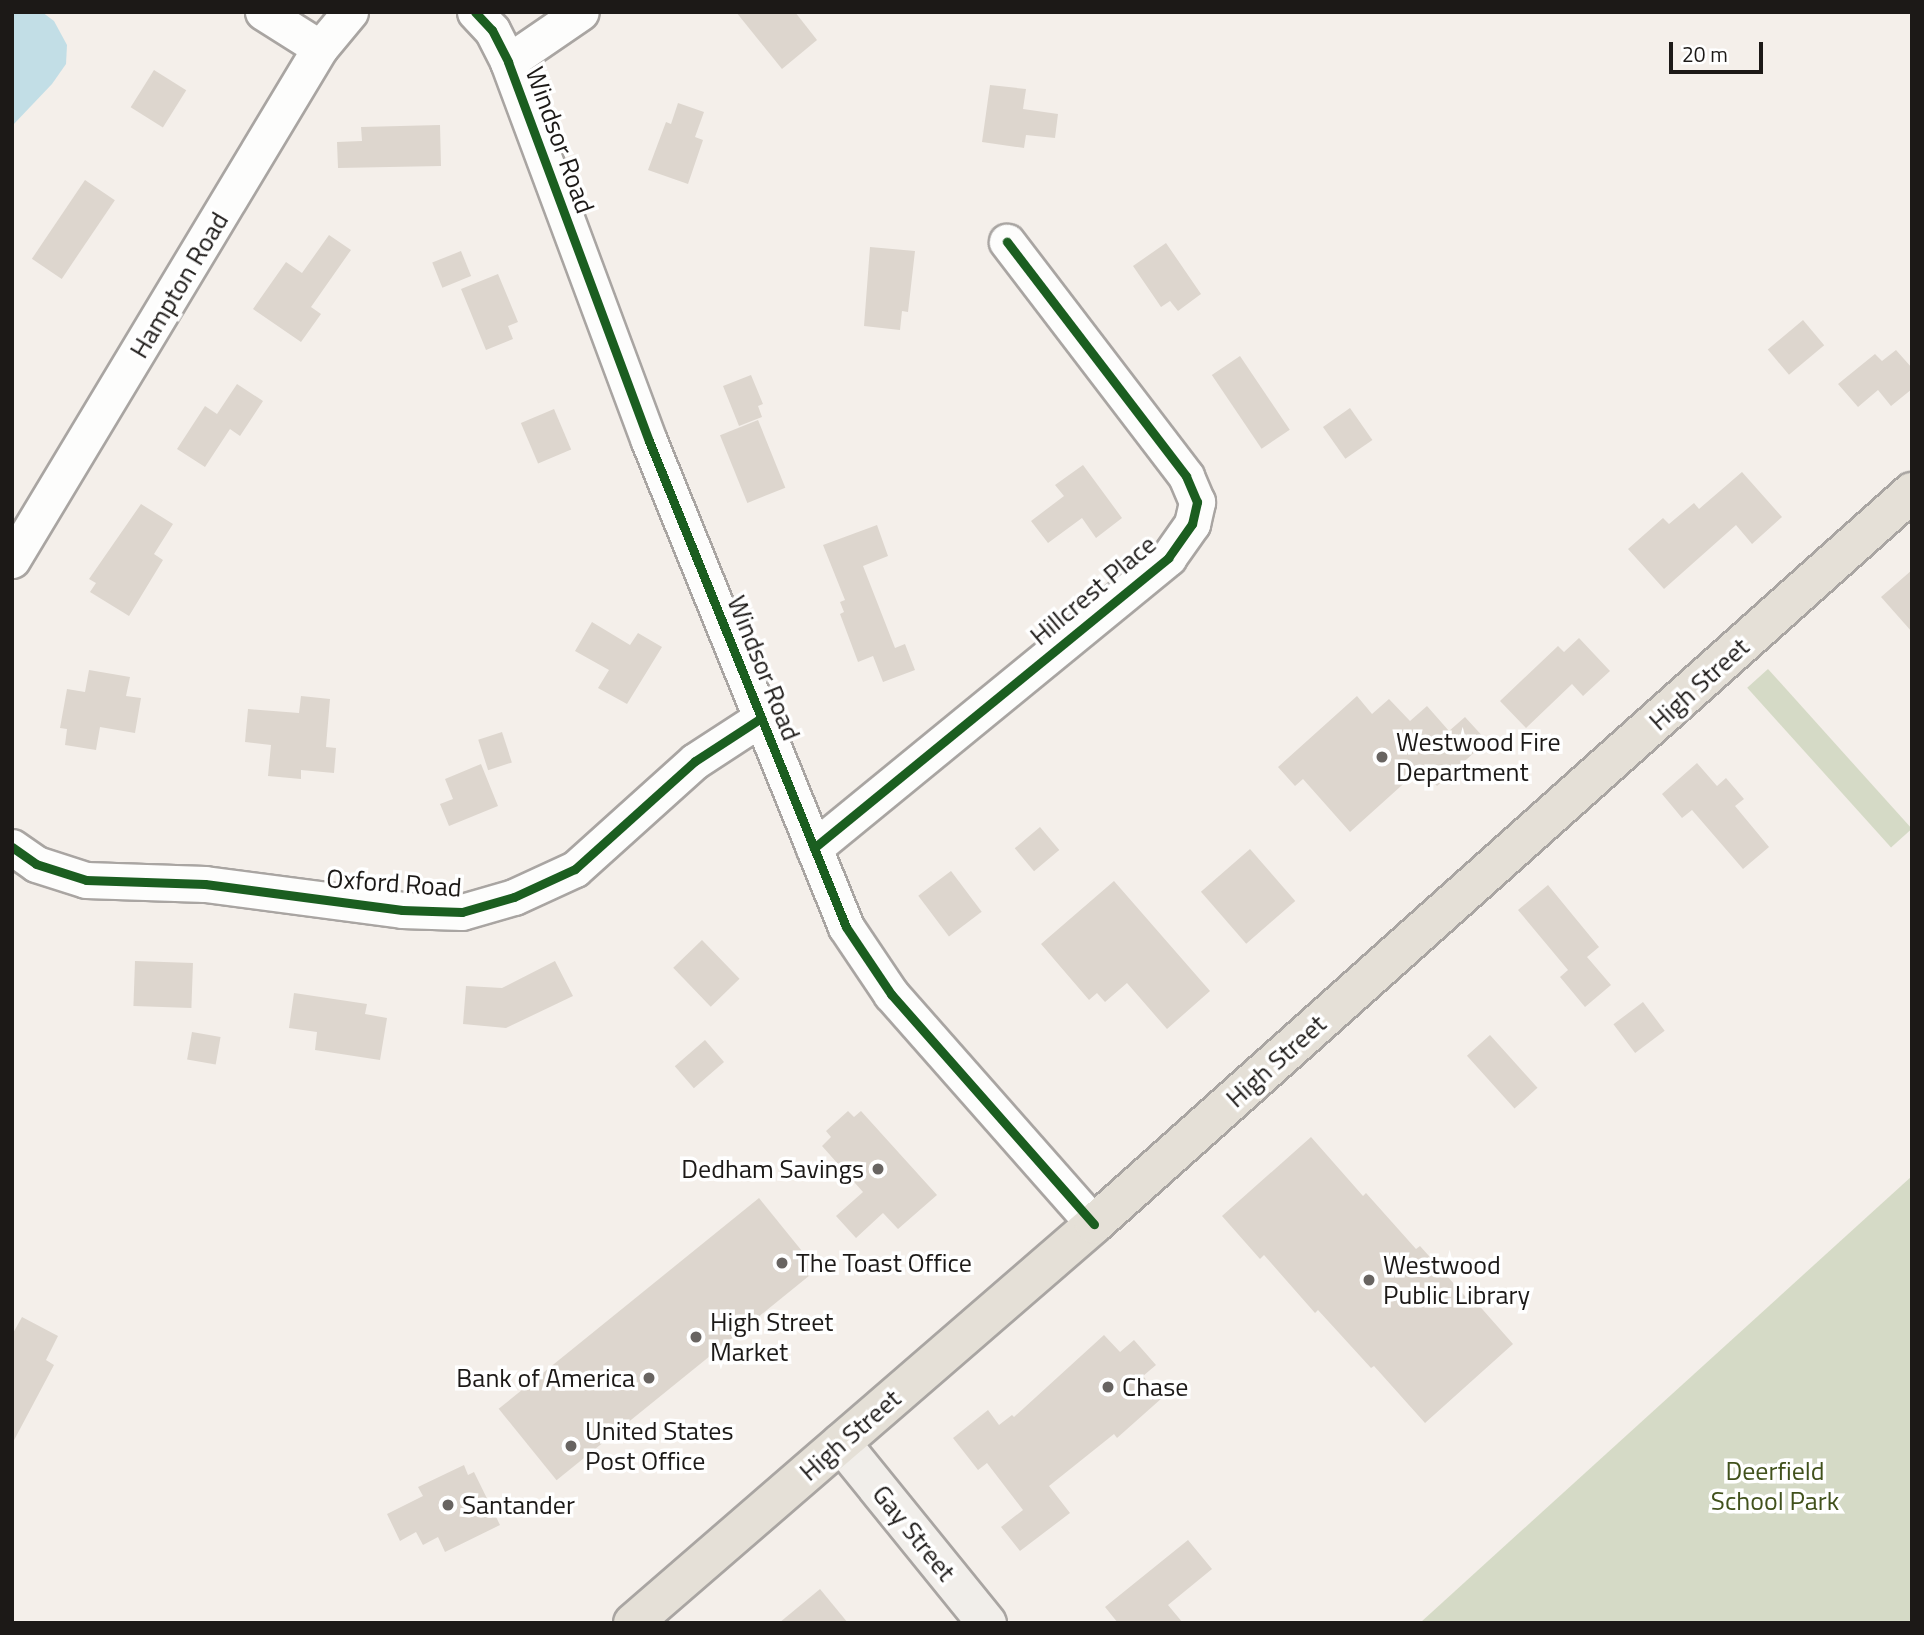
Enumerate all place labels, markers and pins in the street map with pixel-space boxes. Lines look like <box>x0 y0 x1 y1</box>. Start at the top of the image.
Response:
place label: Westwood Fire Department <box>1396 726 1561 788</box>
marker: Westwood Fire Department <box>1374 749 1390 765</box>
place label: Dedham Savings <box>681 1153 864 1185</box>
marker: Dedham Savings <box>870 1161 886 1177</box>
place label: The Toast Office <box>796 1247 972 1279</box>
place label: Westwood Public Library <box>1383 1249 1530 1310</box>
marker: The Toast Office <box>774 1255 790 1271</box>
marker: Westwood Public Library <box>1361 1272 1377 1288</box>
place label: High Street Market <box>710 1306 833 1368</box>
marker: High Street Market <box>688 1329 704 1345</box>
place label: Bank of America <box>456 1362 635 1394</box>
marker: Bank of America <box>641 1370 657 1386</box>
place label: Chase <box>1122 1371 1188 1403</box>
marker: Chase <box>1100 1379 1116 1395</box>
place label: United States Post Office <box>585 1415 733 1476</box>
marker: United States Post Office <box>563 1438 579 1454</box>
place label: Santander <box>462 1489 575 1521</box>
marker: Santander <box>440 1497 456 1513</box>

